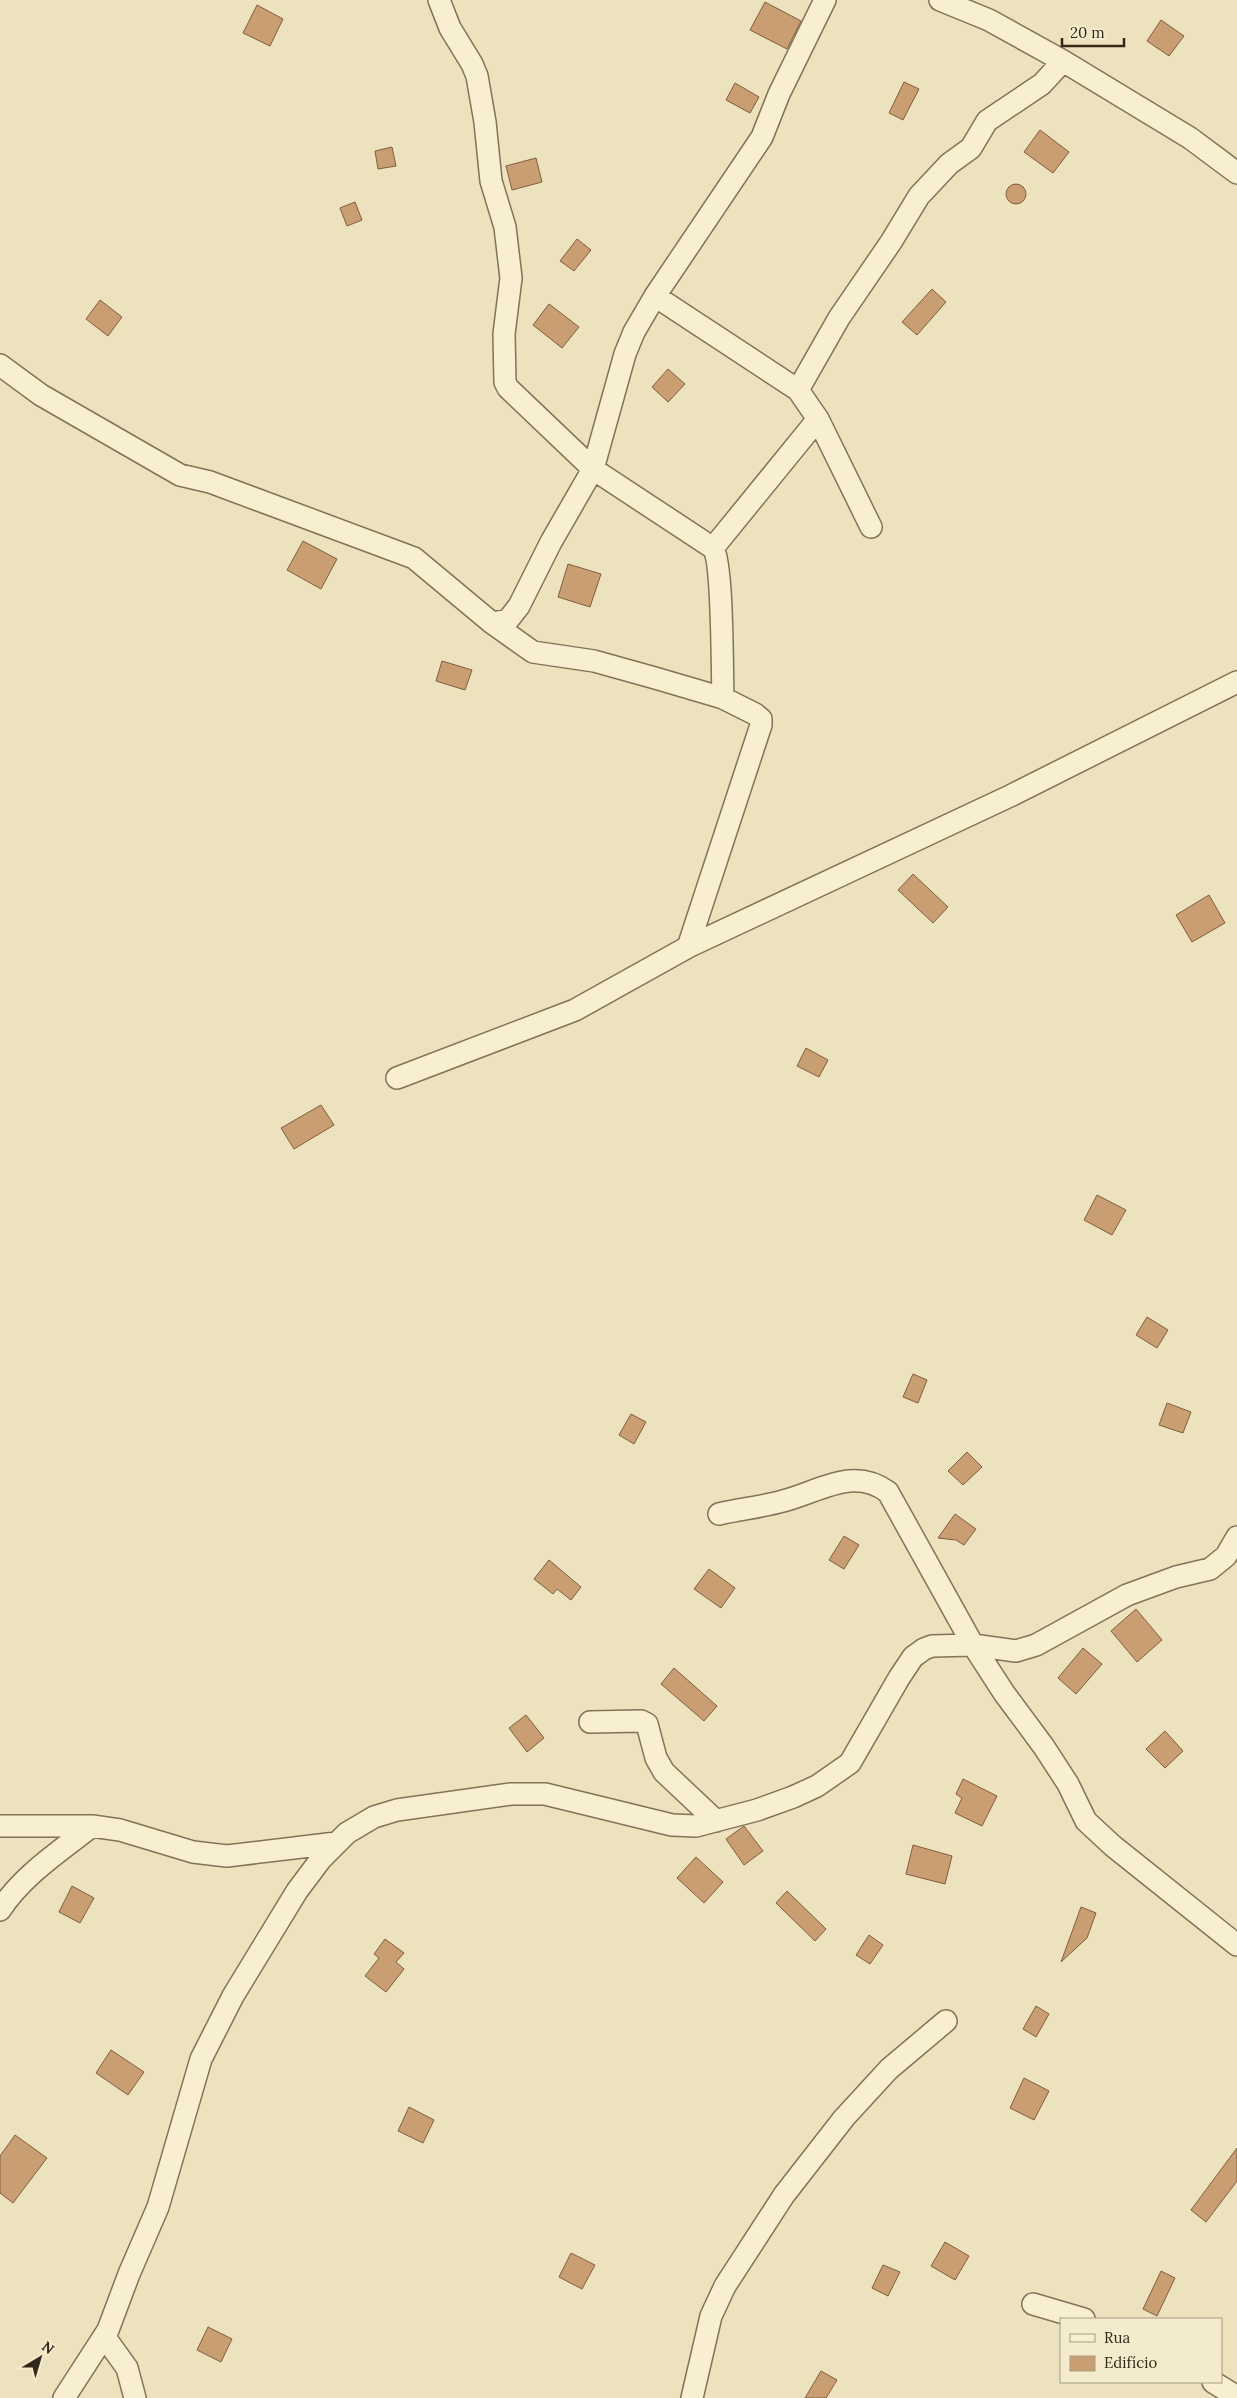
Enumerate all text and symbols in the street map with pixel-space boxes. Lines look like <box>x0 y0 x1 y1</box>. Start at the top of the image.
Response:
scale bar <box>1062 15 1124 47</box>
text: 20 m <box>1070 23 1105 42</box>
legend <box>1060 2318 1222 2383</box>
text: Rua <box>1104 2328 1130 2347</box>
north arrow <box>15 2333 65 2383</box>
text: N <box>38 2337 58 2358</box>
text: Edifício <box>1104 2353 1157 2372</box>

